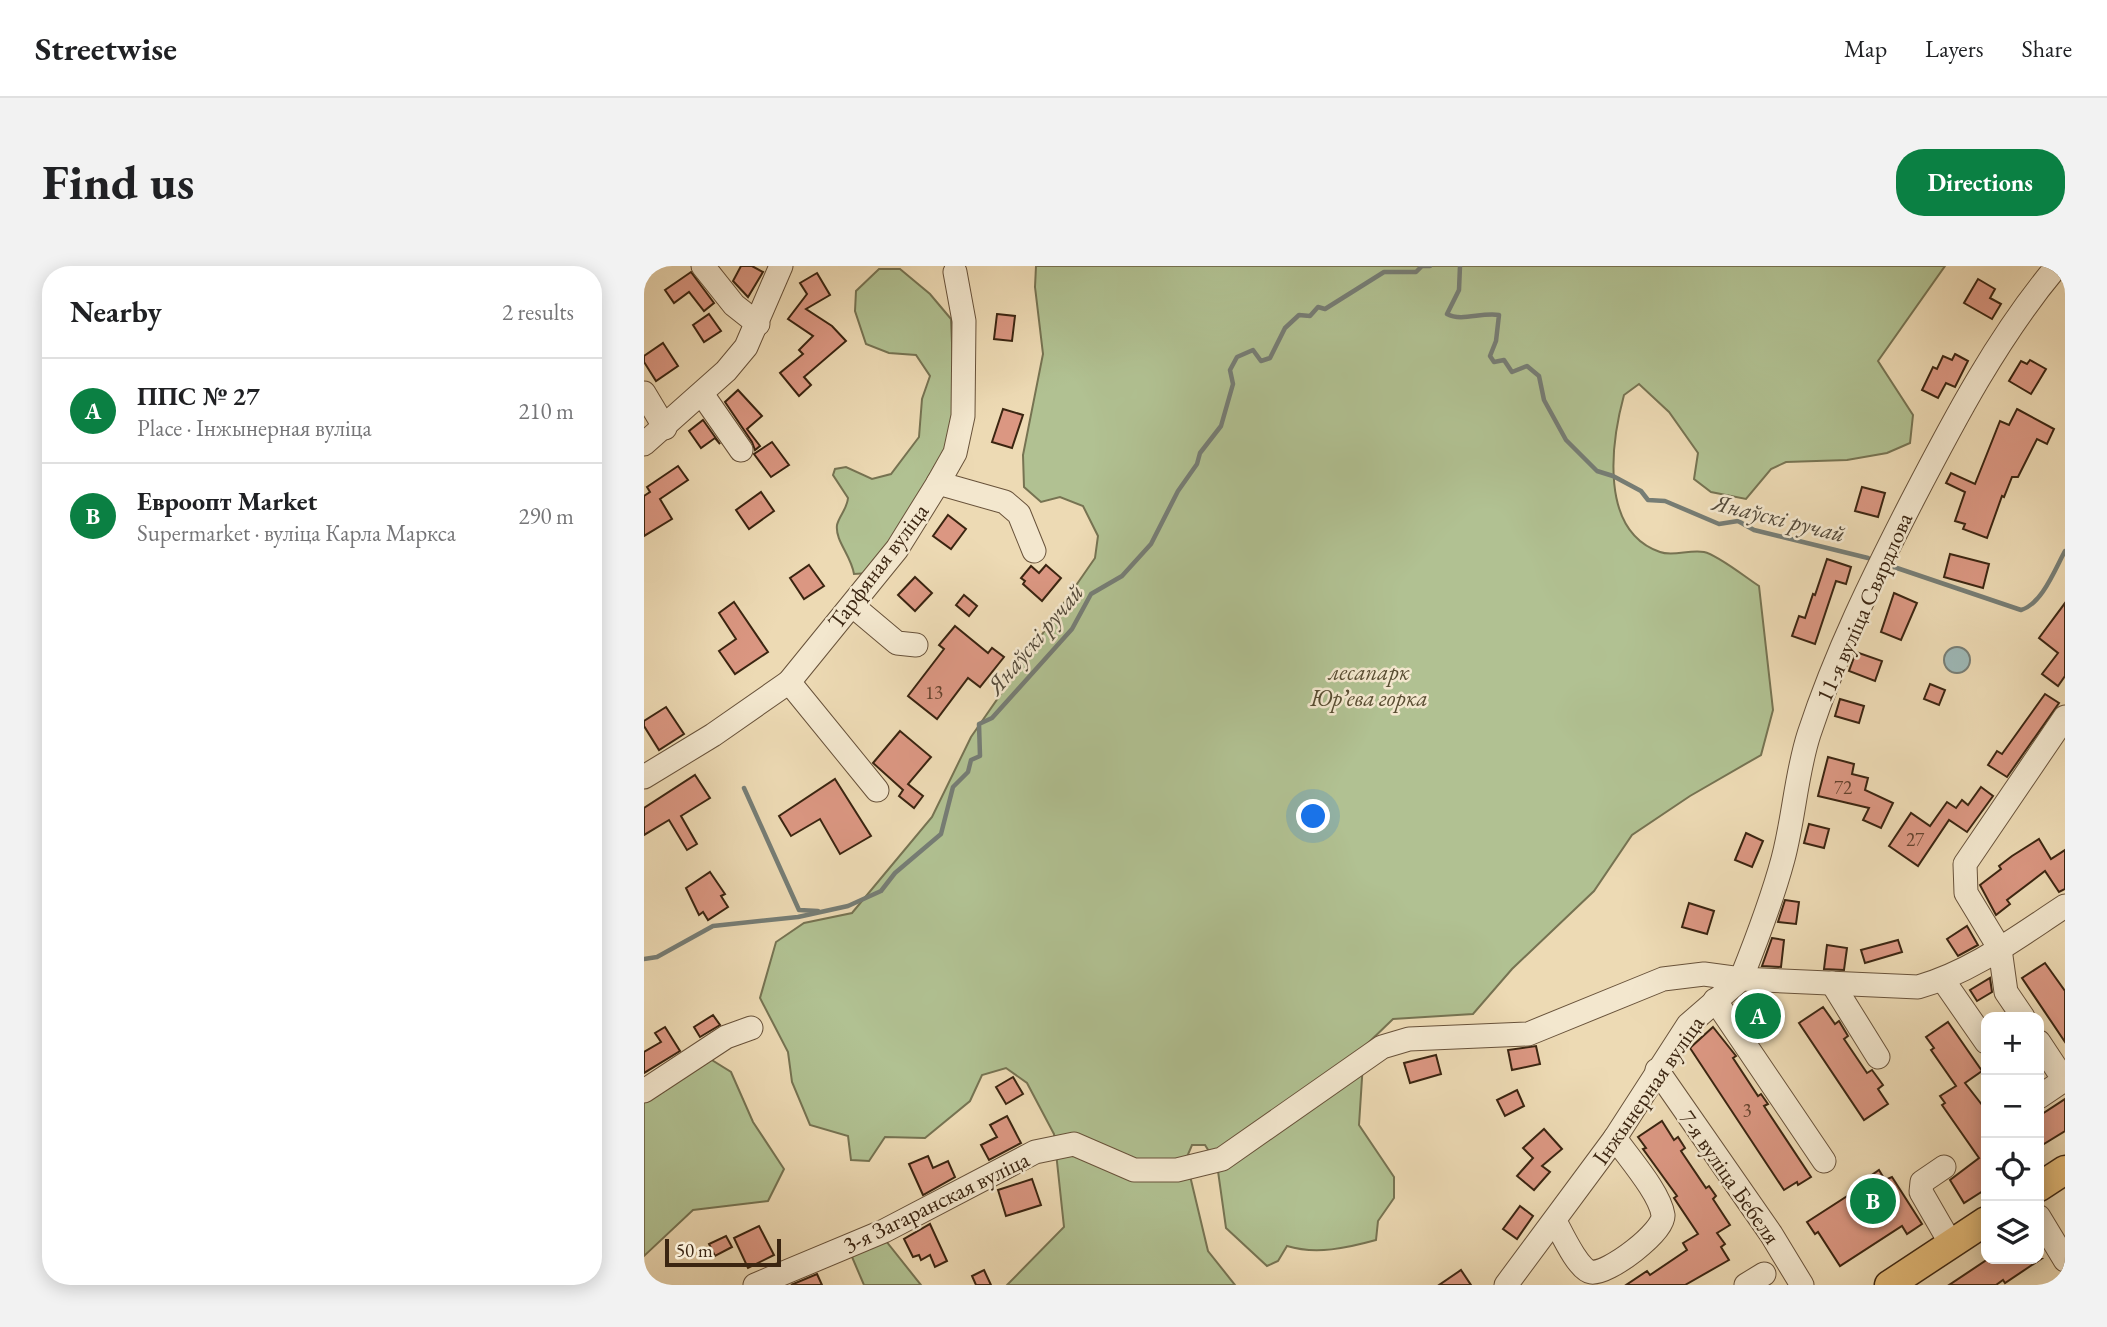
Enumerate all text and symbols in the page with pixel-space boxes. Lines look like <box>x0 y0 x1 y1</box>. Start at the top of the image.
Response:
text: Streetwise <box>35 27 177 70</box>
text: Map <box>1844 33 1887 64</box>
text: Layers <box>1925 33 1984 64</box>
text: Share <box>2022 33 2072 64</box>
button: Directions <box>1896 149 2065 216</box>
text: Find us <box>42 150 194 214</box>
text: Nearby <box>70 292 162 331</box>
text: 2 results <box>502 297 574 327</box>
text: ППС № 27 <box>137 379 260 413</box>
text: A <box>85 396 101 426</box>
text: 210 m <box>518 396 574 426</box>
text: Place · Інжынерная вуліца <box>137 413 372 443</box>
text: Евроопт Market <box>137 484 317 518</box>
water label: Янаўскі ручай <box>1708 486 1848 549</box>
street label: Тарфяная вуліца <box>821 496 936 635</box>
text: B <box>86 501 100 531</box>
text: 290 m <box>518 501 574 531</box>
street label: 11-я вуліца Свярдлова <box>1809 507 1920 706</box>
text: Supermarket · вуліца Карла Маркса <box>137 518 456 548</box>
water label: Янаўскі ручай <box>978 577 1090 702</box>
park label: лесапарк Юрʼева горка <box>1309 657 1428 713</box>
house number: 13 <box>925 680 943 705</box>
house number: 72 <box>1834 775 1852 800</box>
your location <box>1296 799 1330 833</box>
house number: 27 <box>1906 827 1925 852</box>
pin: A <box>1735 990 1781 1042</box>
street label: Інжынерная вуліца <box>1585 1009 1711 1170</box>
map controls <box>1981 1012 2044 1264</box>
button: + <box>1981 1012 2044 1075</box>
button: − <box>1981 1075 2044 1138</box>
house number: 3 <box>1742 1098 1752 1123</box>
street label: 7-я вуліца Бебеля <box>1673 1104 1787 1250</box>
button: locate <box>1981 1138 2044 1201</box>
street label: 3-я Загаранская вуліца <box>838 1144 1035 1260</box>
pin: B <box>1850 1175 1896 1227</box>
button: layers <box>1981 1201 2044 1264</box>
scale bar <box>665 1236 780 1268</box>
text: 50 m <box>676 1238 713 1263</box>

